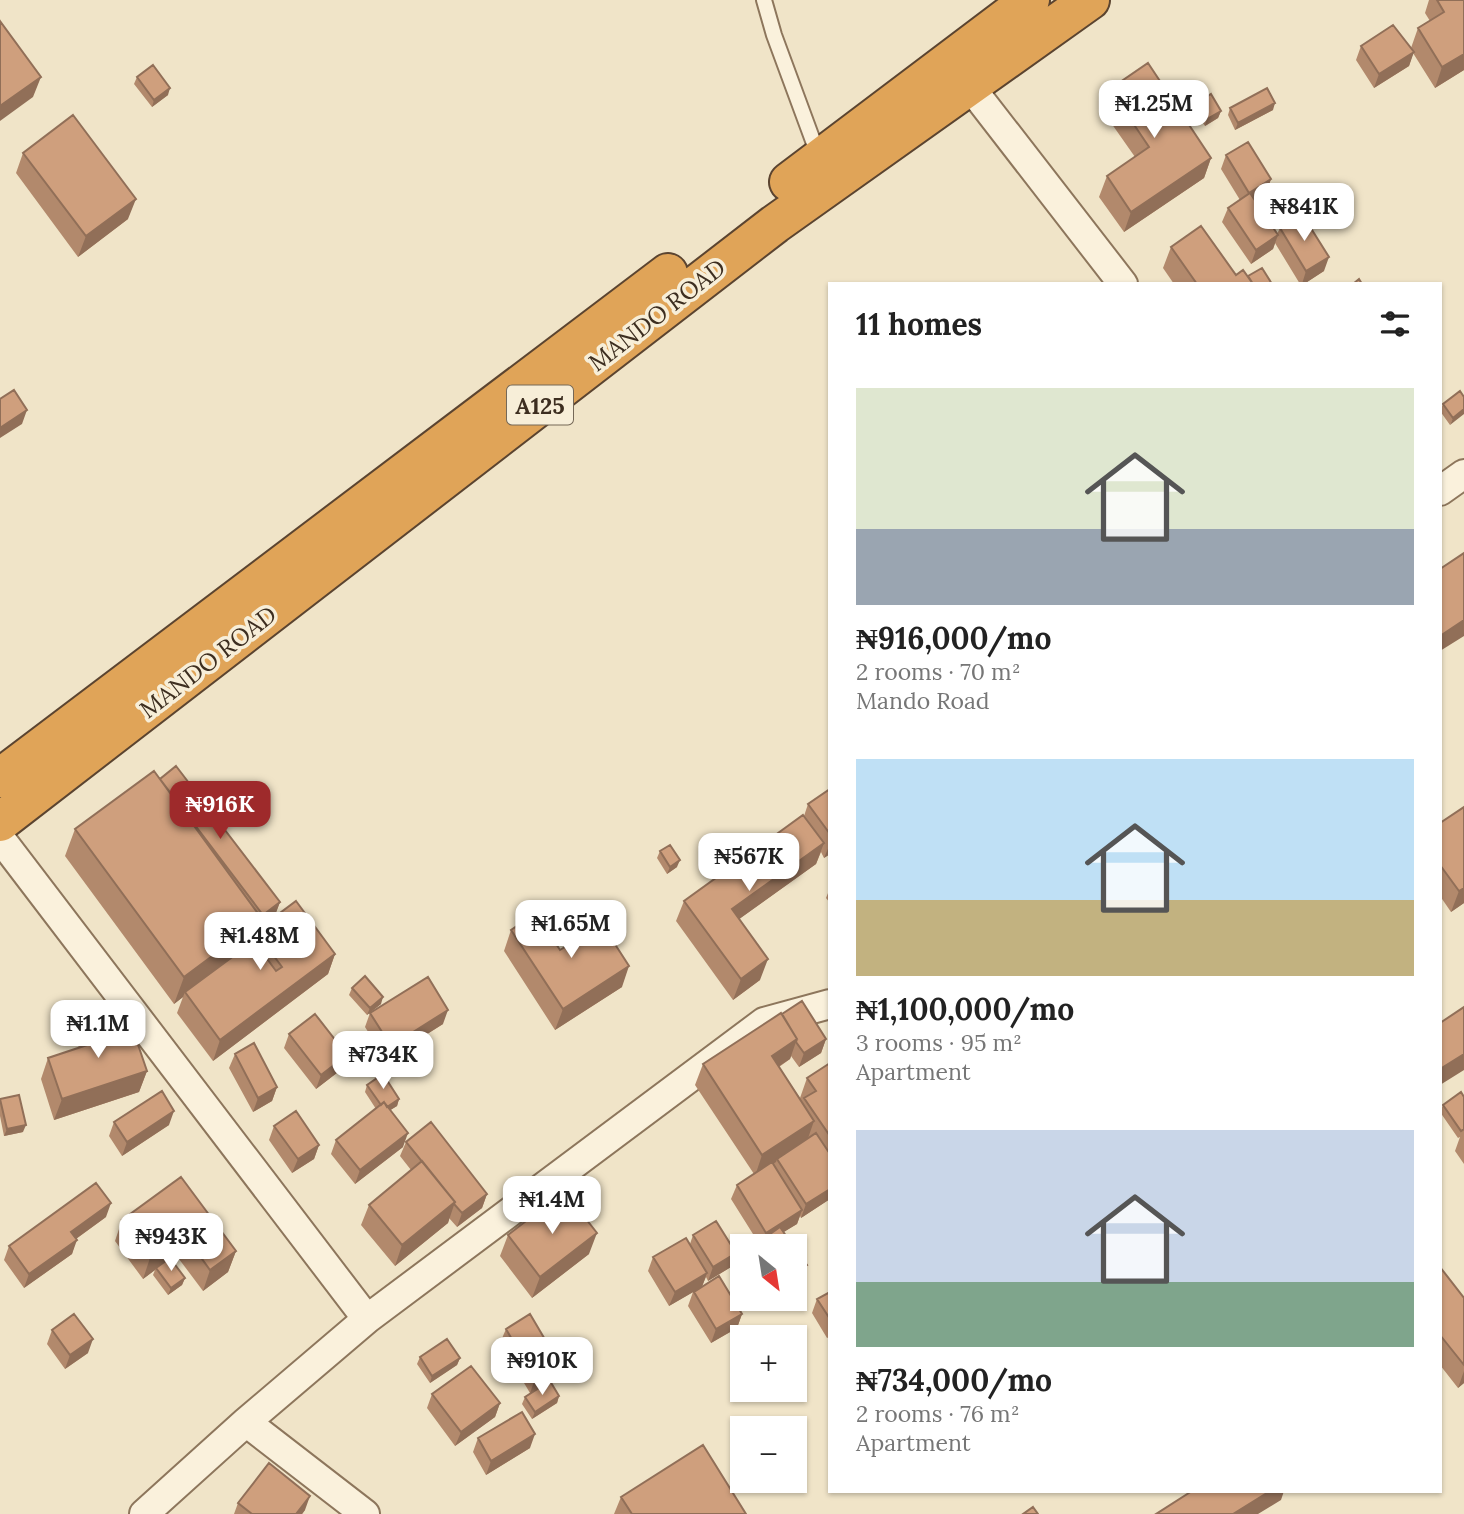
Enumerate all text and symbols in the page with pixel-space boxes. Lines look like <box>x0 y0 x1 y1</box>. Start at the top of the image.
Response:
pin: ₦1.25M <box>1097 80 1211 140</box>
text: ₦1.25M <box>1115 88 1193 117</box>
pin: ₦841K <box>1255 184 1353 243</box>
text: ₦841K <box>1270 191 1338 220</box>
street label: MANDO ROAD <box>582 252 732 378</box>
text: 11 homes <box>856 305 982 343</box>
icon: filters <box>1376 305 1414 343</box>
road number: A125 <box>507 386 573 424</box>
icon: home <box>1072 434 1198 560</box>
street label: MANDO ROAD <box>133 599 283 725</box>
text: ₦916,000/mo <box>856 619 1051 657</box>
text: 2 rooms · 70 m² <box>856 657 1021 686</box>
text: Mando Road <box>856 686 990 715</box>
pin: ₦916K <box>171 782 269 841</box>
text: ₦916K <box>186 789 254 818</box>
icon: home <box>1072 805 1198 931</box>
pin: ₦567K <box>700 834 798 893</box>
text: ₦567K <box>714 841 784 870</box>
pin: ₦1.65M <box>514 900 628 960</box>
text: ₦1.65M <box>531 908 611 937</box>
pin: ₦1.48M <box>203 912 317 972</box>
text: ₦1.48M <box>220 920 300 949</box>
text: ₦1,100,000/mo <box>856 990 1074 1028</box>
pin: ₦1.1M <box>49 1000 147 1060</box>
text: ₦1.1M <box>66 1008 130 1037</box>
text: 3 rooms · 95 m² <box>856 1028 1022 1057</box>
pin: ₦734K <box>334 1032 432 1091</box>
text: ₦734K <box>348 1039 418 1068</box>
text: Apartment <box>856 1057 971 1086</box>
pin: ₦1.4M <box>503 1176 601 1236</box>
icon: home <box>1072 1176 1198 1302</box>
text: ₦1.4M <box>519 1184 585 1213</box>
pin: ₦943K <box>122 1214 220 1273</box>
text: ₦943K <box>135 1221 207 1250</box>
north arrow <box>730 1234 807 1311</box>
map controls <box>730 1234 807 1493</box>
button: + <box>730 1325 807 1402</box>
pin: ₦910K <box>493 1338 591 1397</box>
text: ₦910K <box>507 1345 577 1374</box>
text: ₦734,000/mo <box>856 1361 1052 1399</box>
text: 2 rooms · 76 m² <box>856 1399 1020 1428</box>
button: − <box>730 1416 807 1493</box>
text: Apartment <box>856 1428 971 1457</box>

